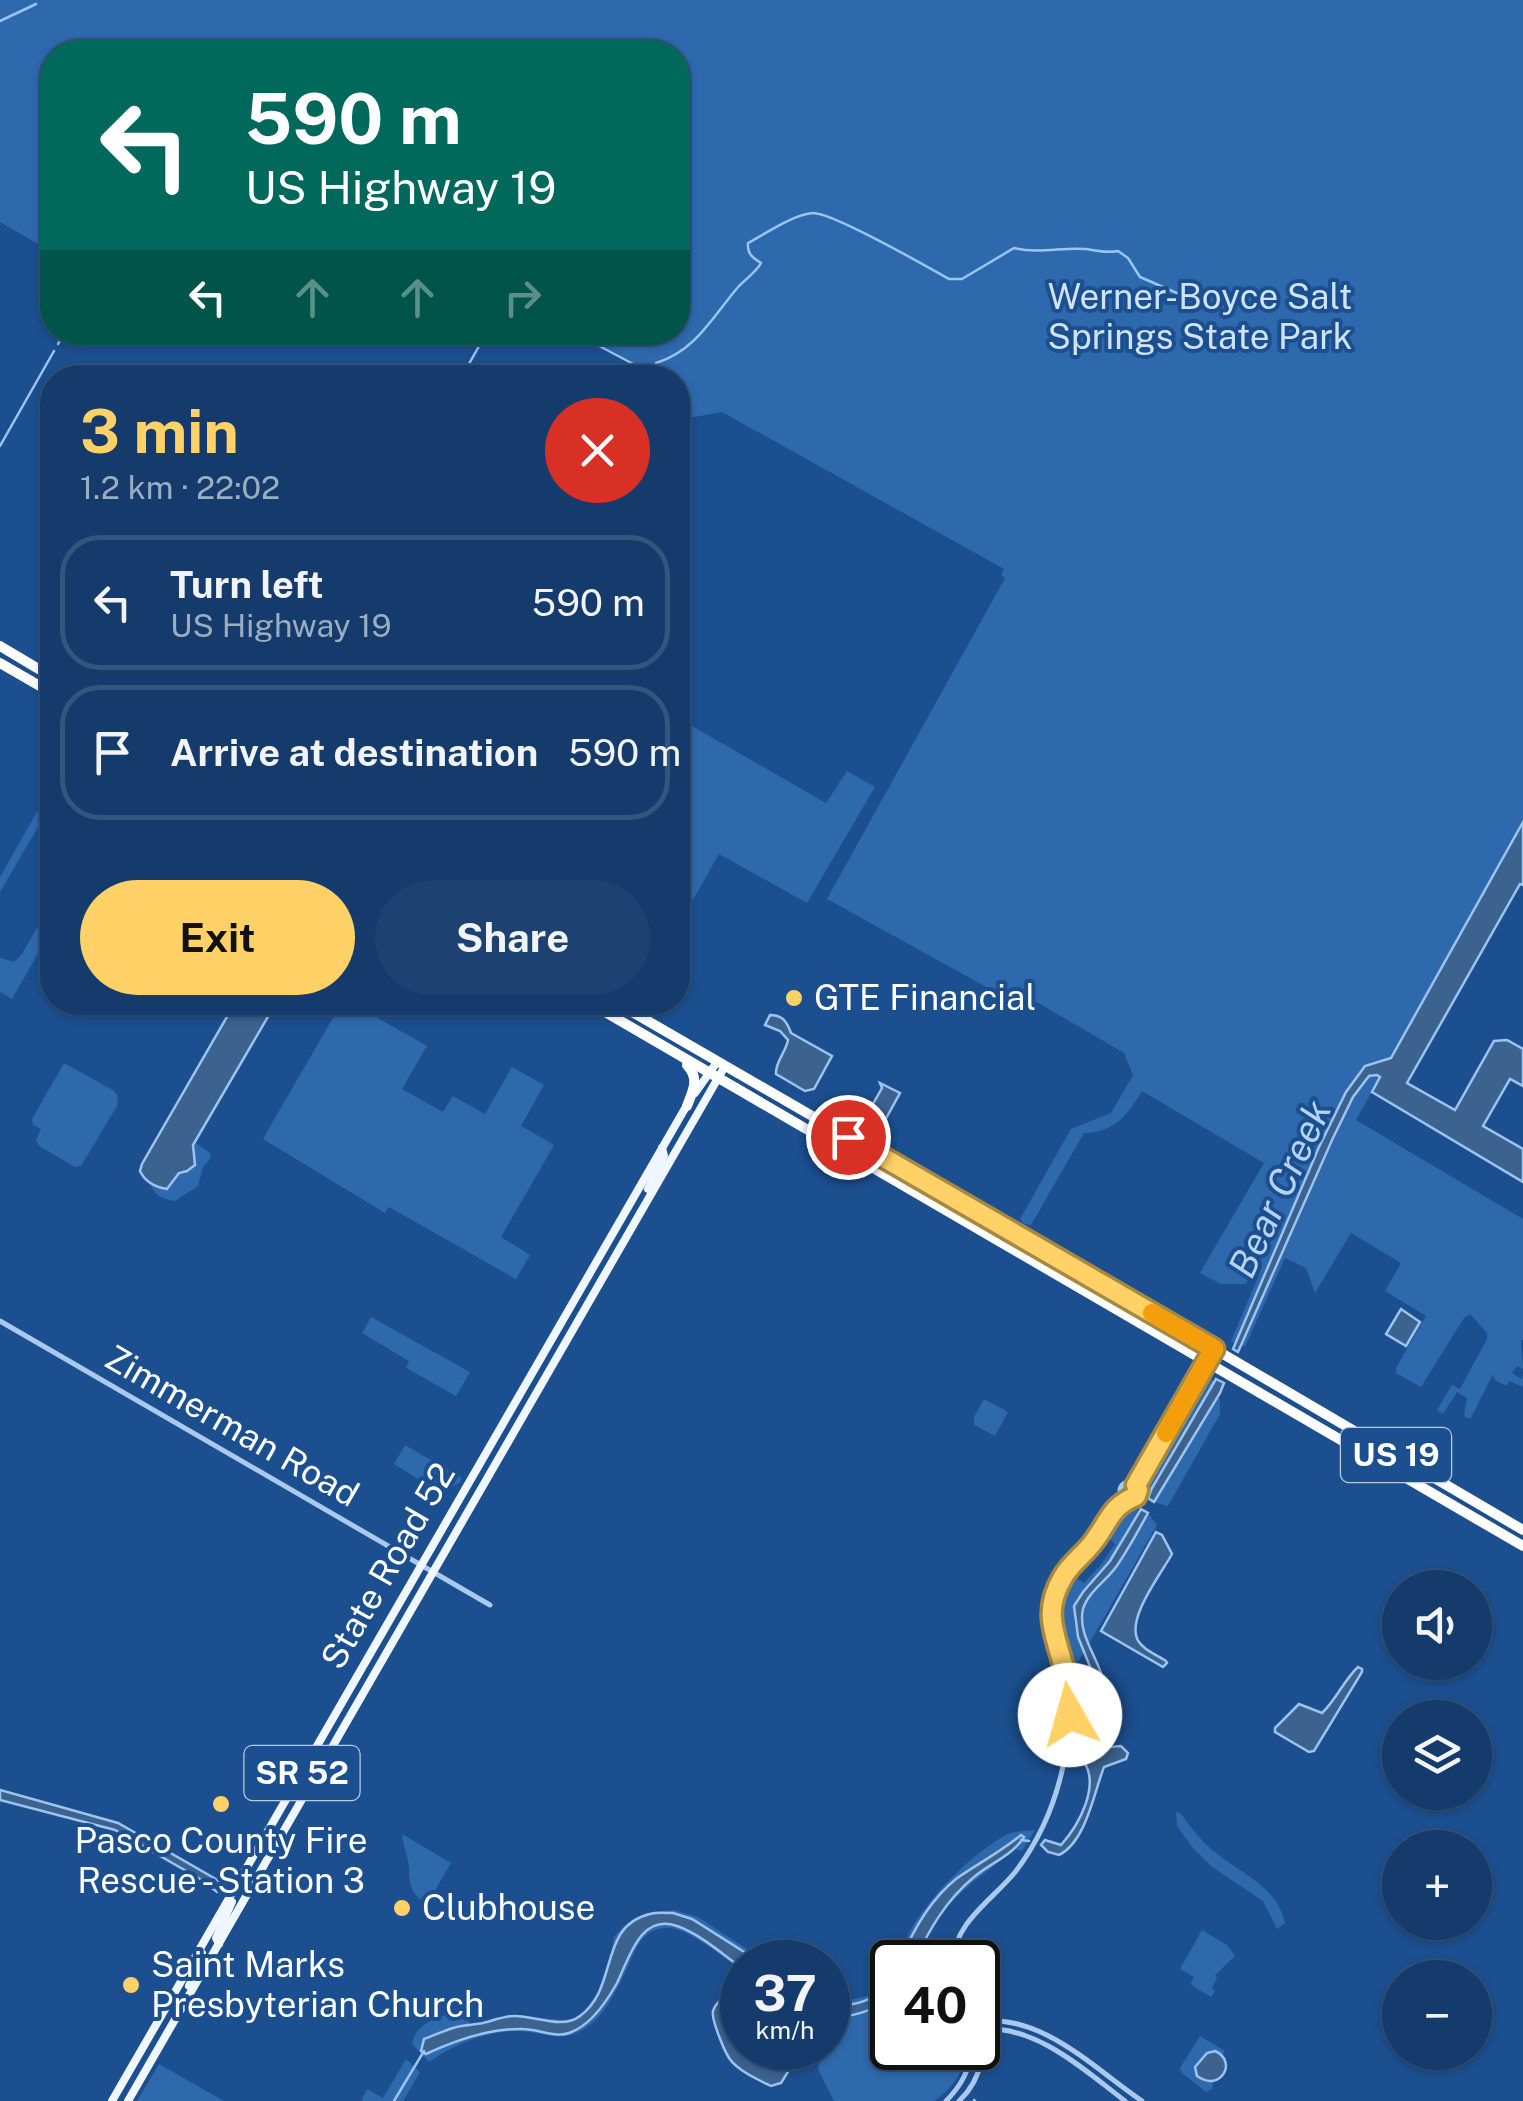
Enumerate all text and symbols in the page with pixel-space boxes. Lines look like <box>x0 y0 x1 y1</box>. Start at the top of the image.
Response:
text: 590 m <box>245 77 462 160</box>
icon: left <box>80 80 210 210</box>
text: US Highway 19 <box>245 161 556 214</box>
icon: left <box>180 270 235 325</box>
icon: ahead <box>285 270 340 325</box>
icon: ahead <box>390 270 445 325</box>
icon: right <box>495 270 550 325</box>
park label: Werner-Boyce Salt Springs State Park <box>1047 276 1353 357</box>
text: 3 min <box>80 396 239 467</box>
button: close <box>545 398 650 503</box>
text: 1.2 km · 22:02 <box>80 469 280 506</box>
text: Turn left <box>170 562 324 607</box>
icon: left <box>85 575 140 630</box>
text: 590 m <box>532 580 645 625</box>
text: US Highway 19 <box>170 607 391 644</box>
icon: arrive <box>85 725 140 780</box>
text: Arrive at destination <box>170 730 538 775</box>
text: 590 m <box>568 730 681 775</box>
button: Exit <box>80 880 355 995</box>
button: Share <box>375 880 650 995</box>
place label: GTE Financial <box>814 977 1036 1018</box>
marker: GTE Financial <box>783 987 805 1009</box>
water label: Bear Creek <box>1219 1093 1340 1284</box>
pin <box>806 1095 891 1180</box>
icon: arrive <box>821 1110 876 1165</box>
street label: Zimmerman Road <box>98 1336 366 1515</box>
road number: US 19 <box>1341 1428 1451 1482</box>
street label: State Road 52 <box>312 1456 463 1676</box>
map controls <box>1382 1570 1492 2070</box>
button: sound <box>1382 1570 1492 1680</box>
position arrow <box>1018 1663 1122 1767</box>
button: layers <box>1382 1700 1492 1810</box>
road number: SR 52 <box>244 1746 360 1800</box>
marker: Pasco County Fire Rescue - Station 3 <box>210 1793 232 1815</box>
place label: Pasco County Fire Rescue - Station 3 <box>74 1820 368 1901</box>
button: + <box>1382 1830 1492 1940</box>
place label: Clubhouse <box>422 1887 595 1928</box>
marker: Clubhouse <box>391 1897 413 1919</box>
speed limit sign: 40 <box>870 1940 1000 2070</box>
place label: Saint Marks Presbyterian Church <box>151 1944 484 2025</box>
button: − <box>1382 1960 1492 2070</box>
text: 37 <box>753 1963 817 2022</box>
marker: Saint Marks Presbyterian Church <box>120 1974 142 1996</box>
text: km/h <box>756 2015 814 2045</box>

